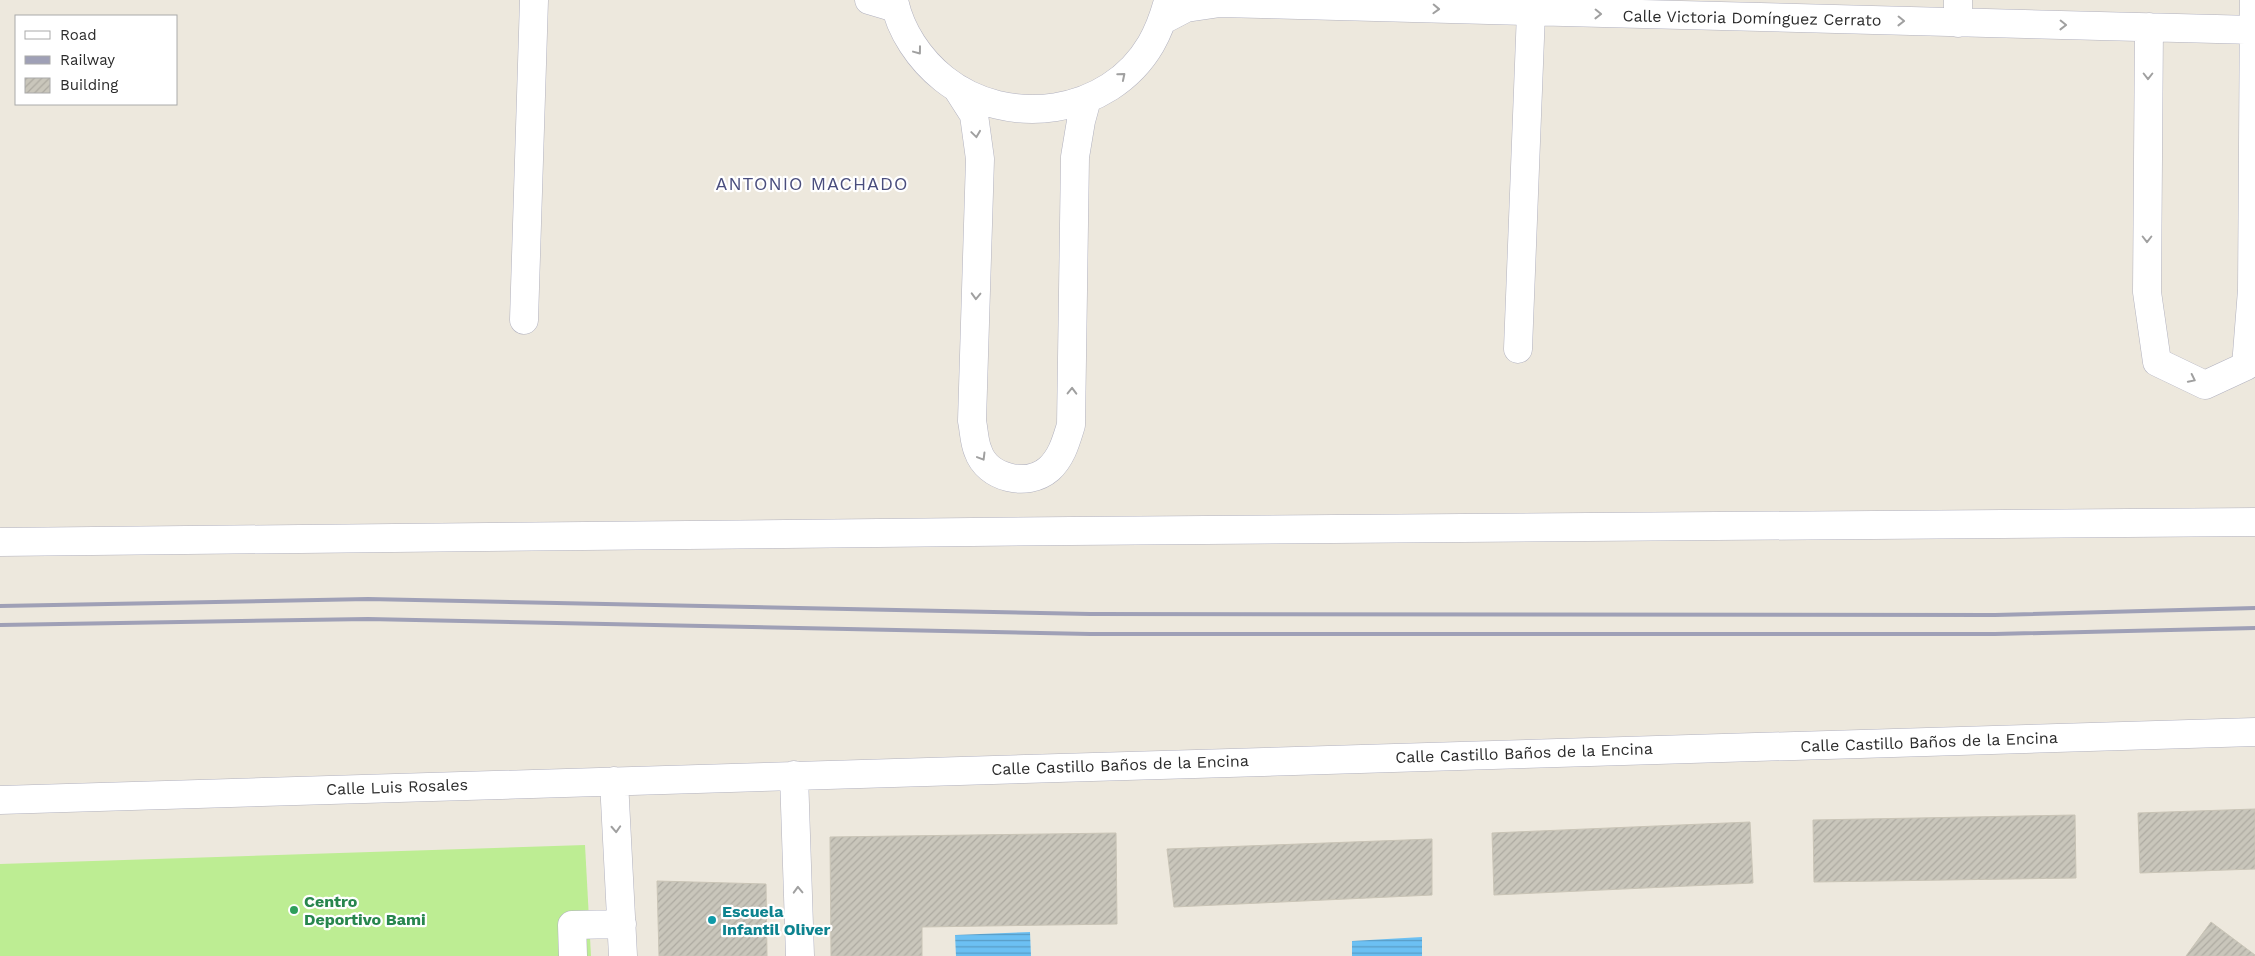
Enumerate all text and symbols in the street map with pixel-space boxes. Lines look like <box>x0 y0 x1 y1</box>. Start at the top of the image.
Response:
one-way arrow <box>1432 4 1440 14</box>
street label: Calle Victoria Domínguez Cerrato <box>1622 6 1882 30</box>
one-way arrow <box>1594 8 1602 19</box>
legend <box>15 15 178 105</box>
one-way arrow <box>1897 16 1905 27</box>
one-way arrow <box>2059 20 2067 31</box>
text: Road <box>60 26 97 44</box>
one-way arrow <box>912 45 921 55</box>
text: Railway <box>60 51 115 69</box>
one-way arrow <box>2143 72 2153 80</box>
one-way arrow <box>1116 73 1125 81</box>
text: Building <box>60 76 118 94</box>
one-way arrow <box>971 129 981 138</box>
district label: ANTONIO MACHADO <box>716 173 908 194</box>
one-way arrow <box>2142 235 2152 243</box>
one-way arrow <box>971 292 981 300</box>
one-way arrow <box>2187 372 2196 383</box>
one-way arrow <box>1067 387 1077 394</box>
one-way arrow <box>975 451 985 460</box>
street label: Calle Castillo Baños de la Encina <box>1800 728 2058 756</box>
street label: Calle Castillo Baños de la Encina <box>1395 739 1653 767</box>
street label: Calle Castillo Baños de la Encina <box>991 751 1249 779</box>
street label: Calle Luis Rosales <box>326 775 468 799</box>
one-way arrow <box>611 826 622 834</box>
one-way arrow <box>792 886 803 894</box>
place label: Centro Deportivo Bami <box>304 892 426 929</box>
place label: Escuela Infantil Oliver <box>722 902 831 939</box>
marker: Centro Deportivo Bami <box>288 904 300 916</box>
marker: Escuela Infantil Oliver <box>706 914 718 926</box>

